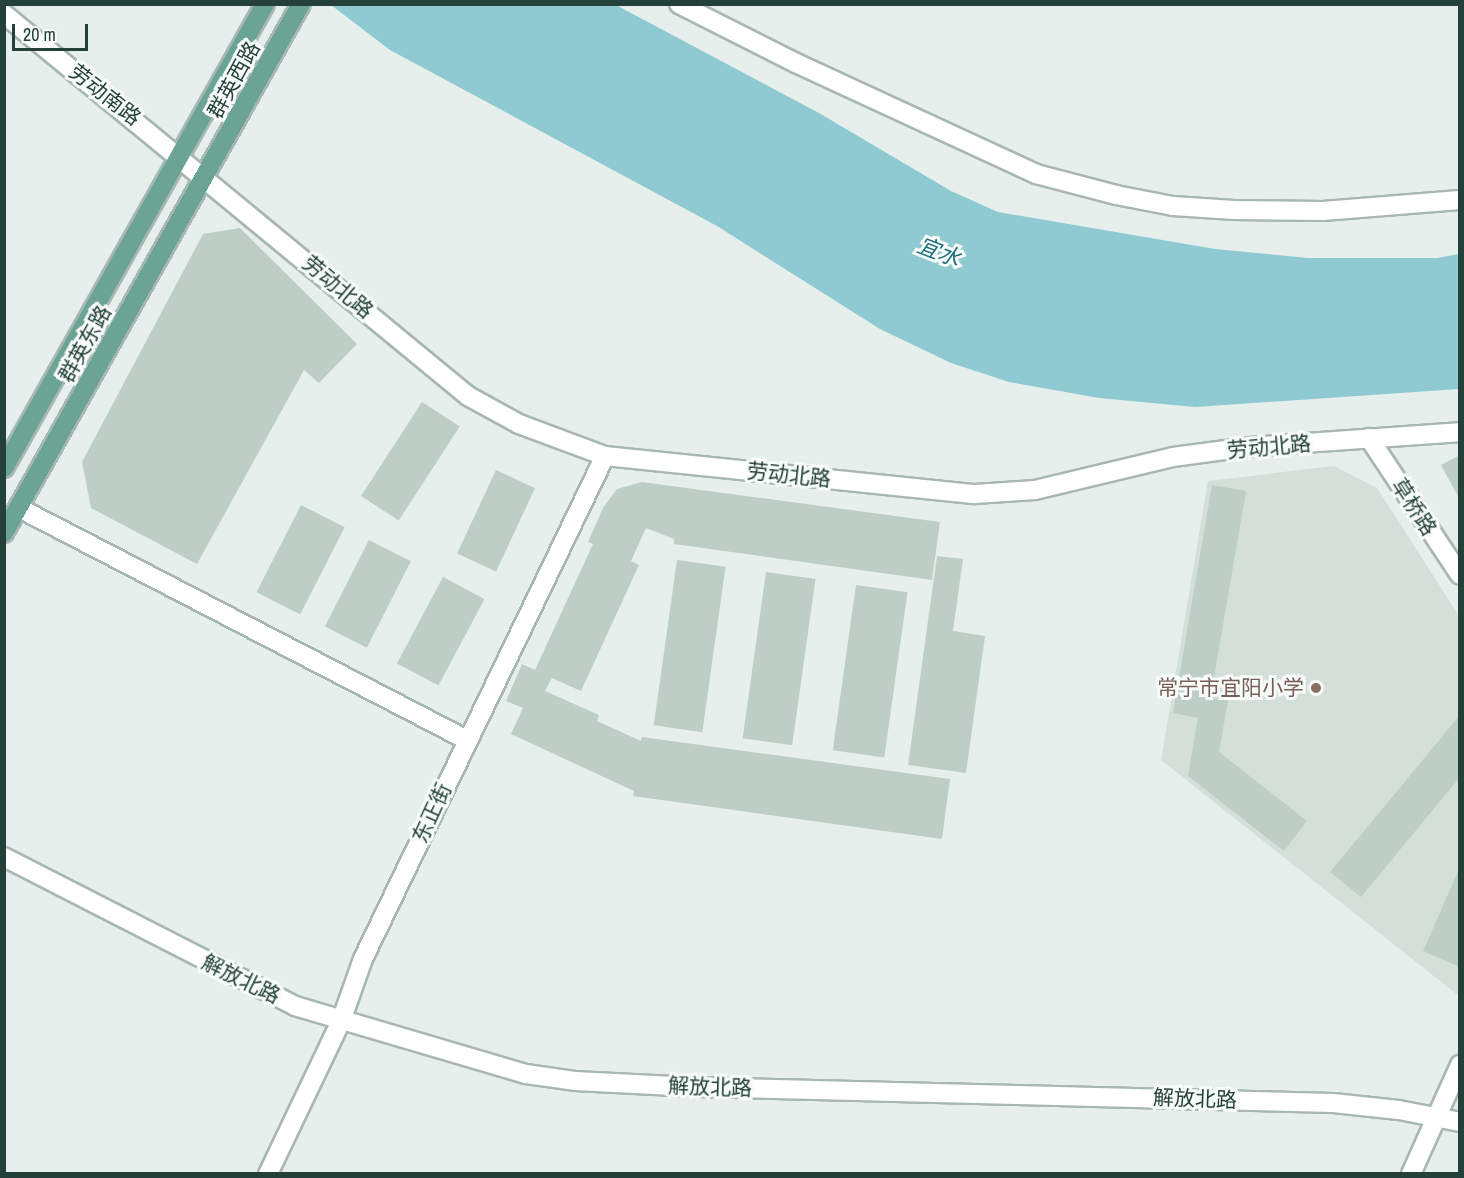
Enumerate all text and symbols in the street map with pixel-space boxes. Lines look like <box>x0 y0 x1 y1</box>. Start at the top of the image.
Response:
scale bar <box>15 12 92 50</box>
text: 20 m <box>23 22 56 47</box>
street label: 群英西路 <box>203 37 265 123</box>
street label: 劳动南路 <box>64 59 146 131</box>
water label: 宜水 <box>914 232 964 272</box>
street label: 劳动北路 <box>298 250 378 324</box>
street label: 群英东路 <box>54 301 116 387</box>
street label: 劳动北路 <box>1226 431 1312 463</box>
street label: 劳动北路 <box>746 458 832 492</box>
street label: 草桥路 <box>1386 474 1442 540</box>
place label: 常宁市宜阳小学 <box>1157 675 1304 701</box>
marker: 常宁市宜阳小学 <box>1309 681 1323 695</box>
street label: 东正街 <box>407 779 457 847</box>
street label: 解放北路 <box>198 949 284 1009</box>
street label: 解放北路 <box>668 1073 752 1101</box>
street label: 解放北路 <box>1153 1085 1237 1113</box>

